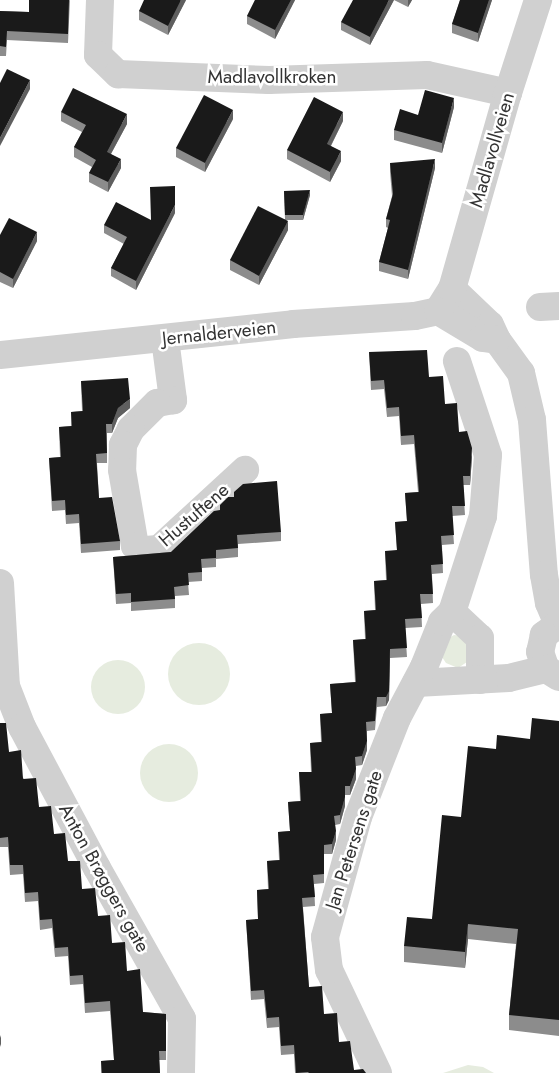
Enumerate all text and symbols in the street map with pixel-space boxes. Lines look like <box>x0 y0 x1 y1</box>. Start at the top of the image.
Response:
street label: Madlavollkroken <box>208 66 336 88</box>
street label: Madlavollveien <box>465 90 519 210</box>
street label: Jernalderveien <box>161 316 277 350</box>
street label: Hustuftene <box>154 478 234 552</box>
street label: Jan Petersens gate <box>321 768 387 912</box>
street label: Anton Brøggers gate <box>54 800 154 956</box>

